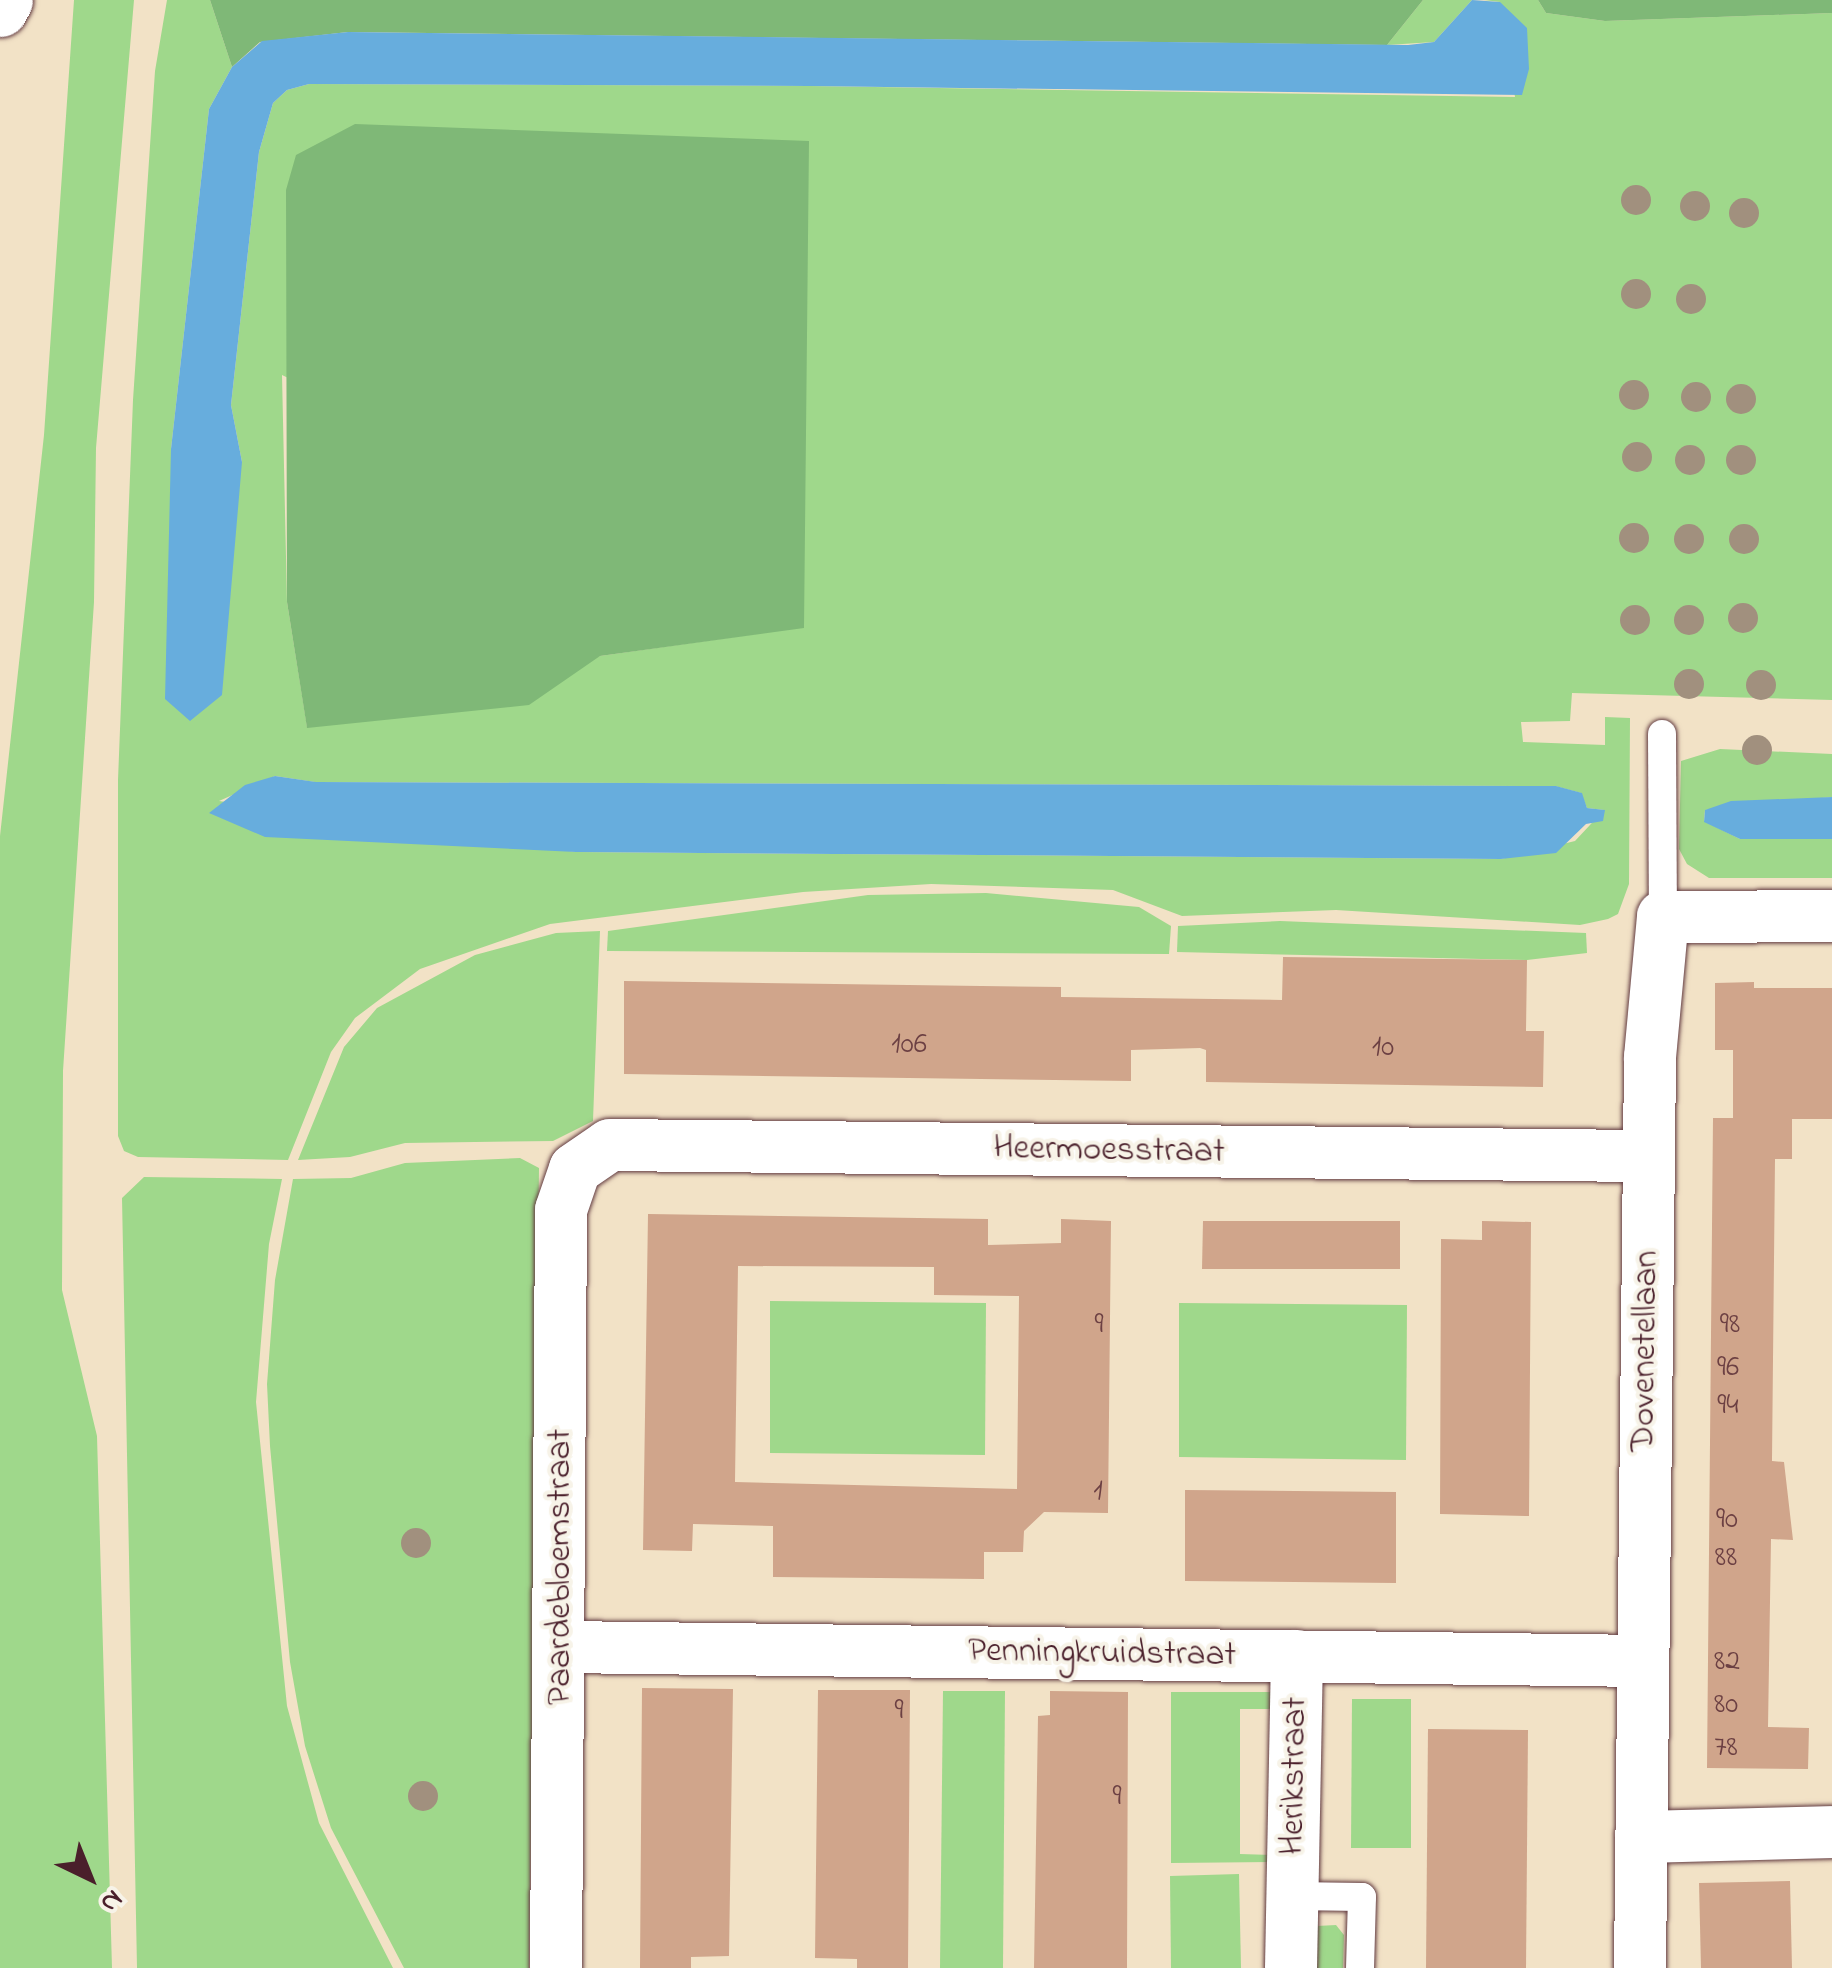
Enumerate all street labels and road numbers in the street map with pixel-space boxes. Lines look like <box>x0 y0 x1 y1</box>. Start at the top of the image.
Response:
street label: Heermoesstraat <box>993 1128 1225 1174</box>
street label: Dovenetellaan <box>1623 1250 1669 1452</box>
street label: Paardebloemstraat <box>540 1429 582 1705</box>
street label: Penningkruidstraat <box>967 1631 1237 1677</box>
street label: Herikstraat <box>1273 1696 1317 1856</box>

